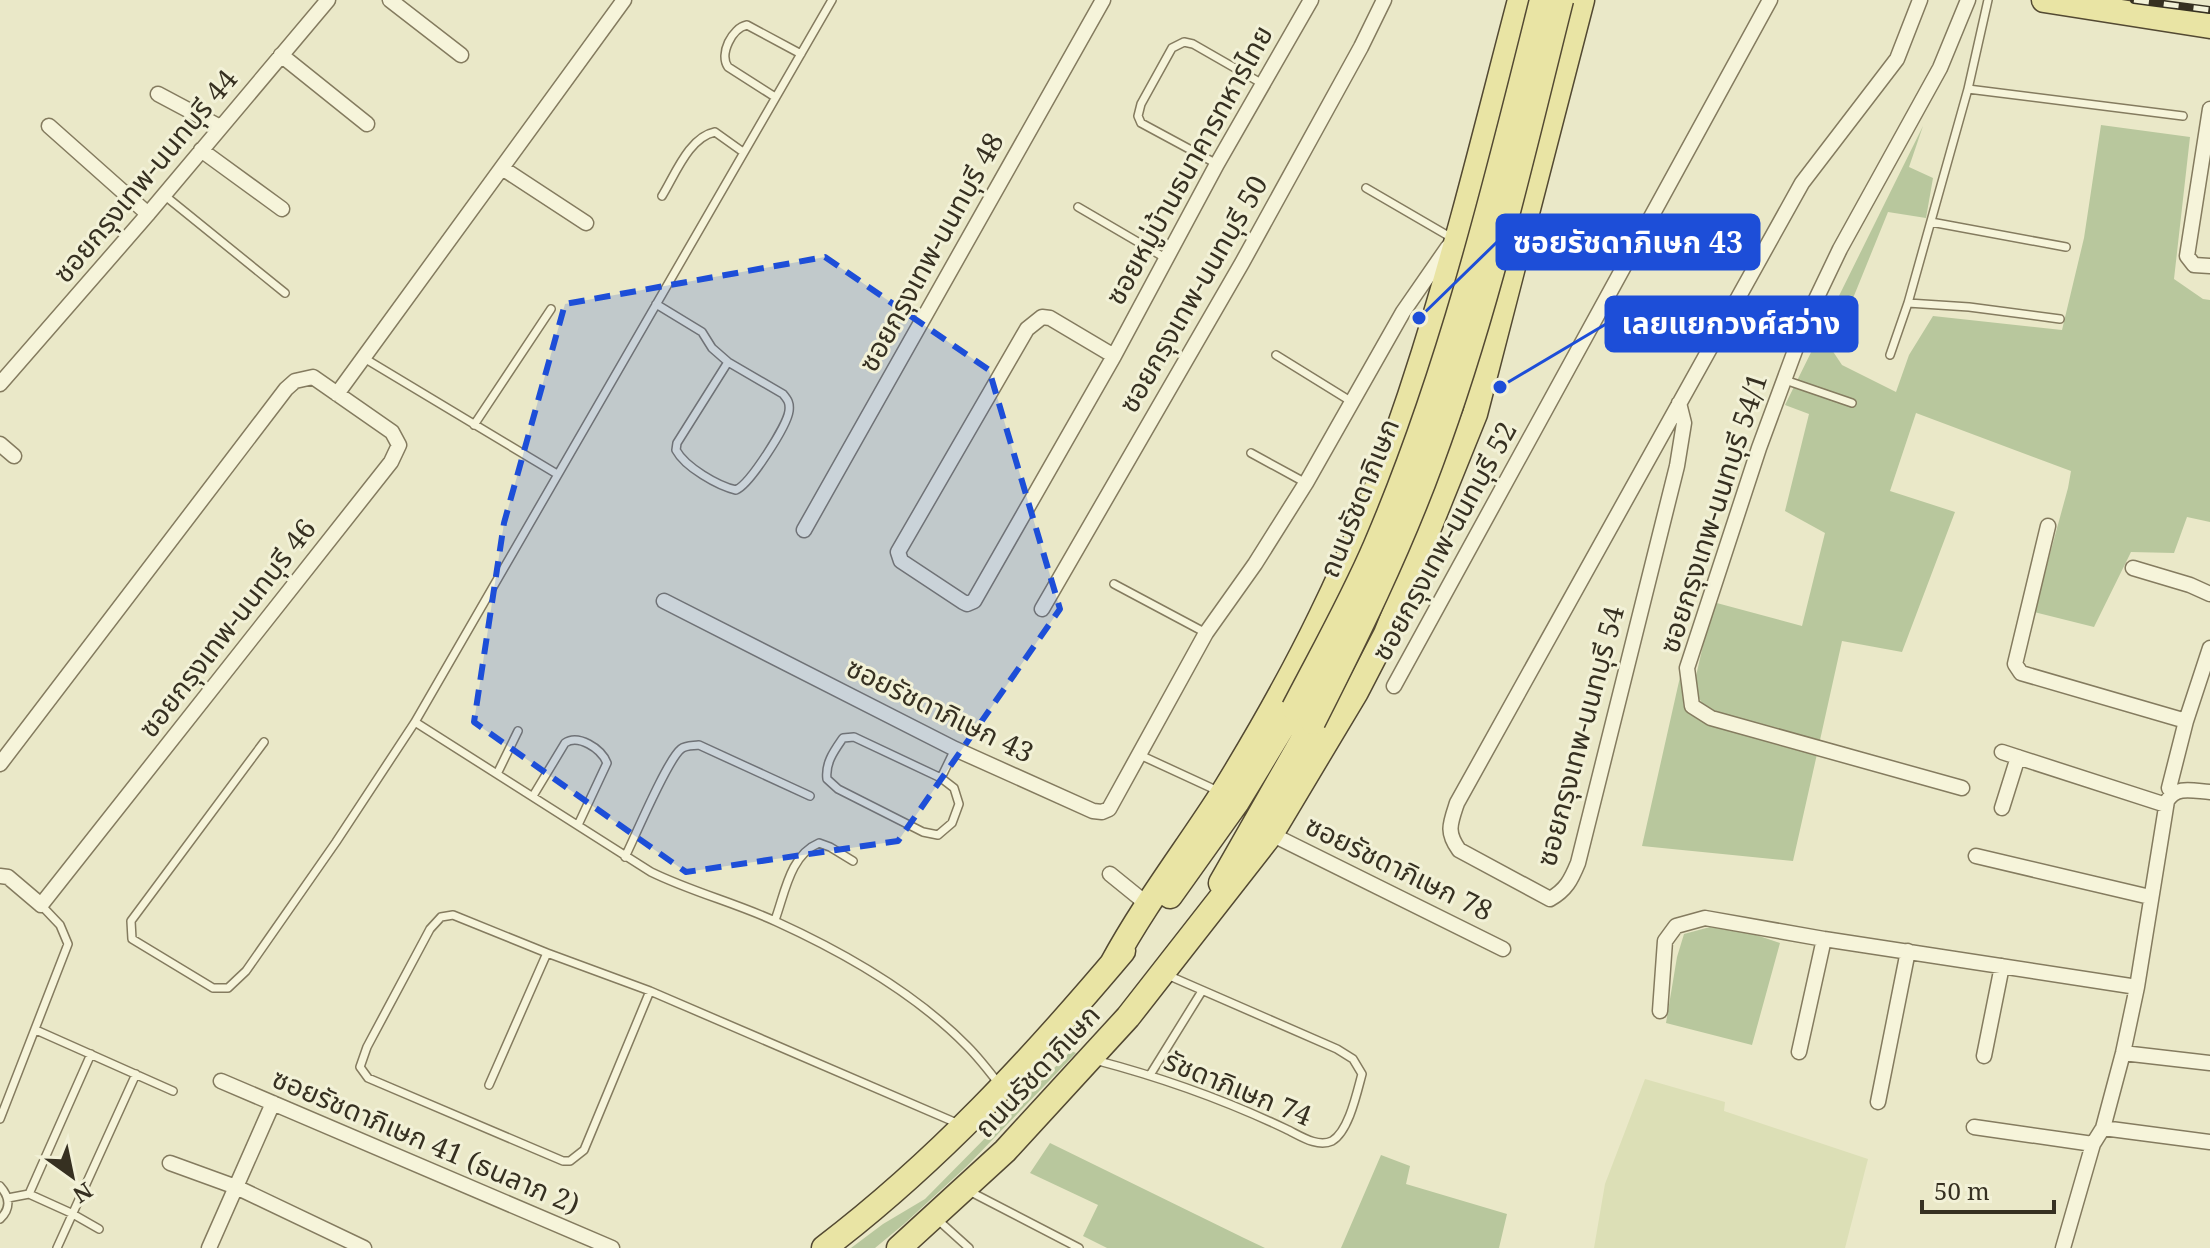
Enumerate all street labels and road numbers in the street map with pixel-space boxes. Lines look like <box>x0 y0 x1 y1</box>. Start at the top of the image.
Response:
street label: ซอยหมู่บ้านธนาคารทหารไทย <box>1095 18 1281 311</box>
street label: ซอยกรุงเทพ-นนทบุรี 44 <box>44 60 245 290</box>
street label: ซอยกรุงเทพ-นนทบุรี 48 <box>849 125 1012 378</box>
street label: ซอยกรุงเทพ-นนทบุรี 50 <box>1109 168 1276 419</box>
street label: ซอยกรุงเทพ-นนทบุรี 54/1 <box>1649 368 1775 657</box>
street label: ถนนรัชดาภิเษก <box>1309 412 1407 583</box>
street label: ซอยกรุงเทพ-นนทบุรี 52 <box>1362 414 1525 667</box>
street label: ซอยกรุงเทพ-นนทบุรี 46 <box>129 510 324 745</box>
street label: ซอยกรุงเทพ-นนทบุรี 54 <box>1526 601 1632 870</box>
street label: ซอยรัชดาภิเษก 43 <box>840 647 1040 771</box>
street label: ซอยรัชดาภิเษก 78 <box>1299 805 1499 929</box>
street label: ถนนรัชดาภิเษก <box>965 996 1108 1145</box>
street label: รัชดาภิเษก 74 <box>1159 1040 1318 1134</box>
street label: ซอยรัชดาภิเษก 41 (ธนลาภ 2) <box>267 1058 586 1222</box>

